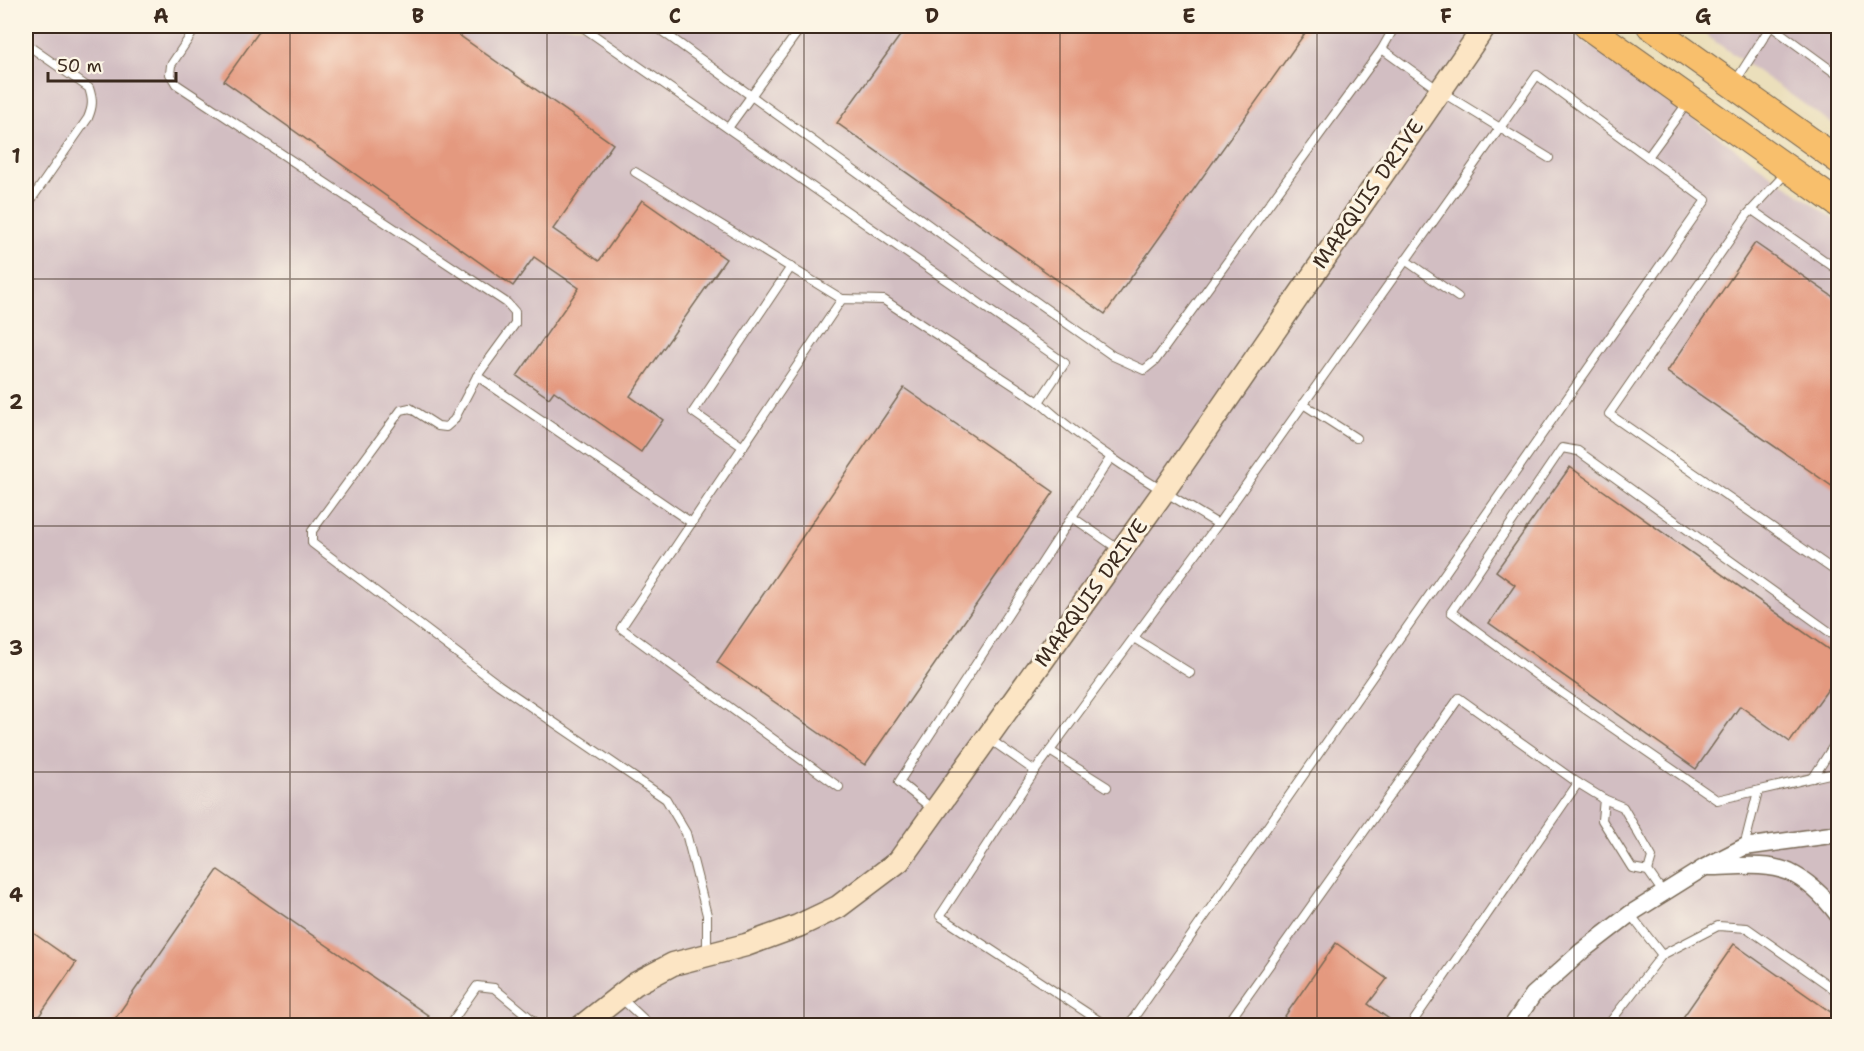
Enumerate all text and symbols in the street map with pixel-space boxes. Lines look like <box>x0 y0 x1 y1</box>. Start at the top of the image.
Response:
text: A <box>153 3 169 29</box>
text: B <box>412 3 424 29</box>
text: C <box>669 3 681 29</box>
text: D <box>925 3 939 29</box>
text: E <box>1182 3 1196 29</box>
text: F <box>1440 3 1452 29</box>
text: G <box>1695 3 1711 29</box>
scale bar <box>48 45 176 83</box>
text: 50 m <box>57 54 102 78</box>
street label: MARQUIS DRIVE <box>1306 114 1430 274</box>
text: 1 <box>11 143 21 169</box>
text: 2 <box>9 389 23 415</box>
street label: MARQUIS DRIVE <box>1028 513 1154 673</box>
text: 3 <box>9 635 23 661</box>
text: 4 <box>9 882 23 908</box>

